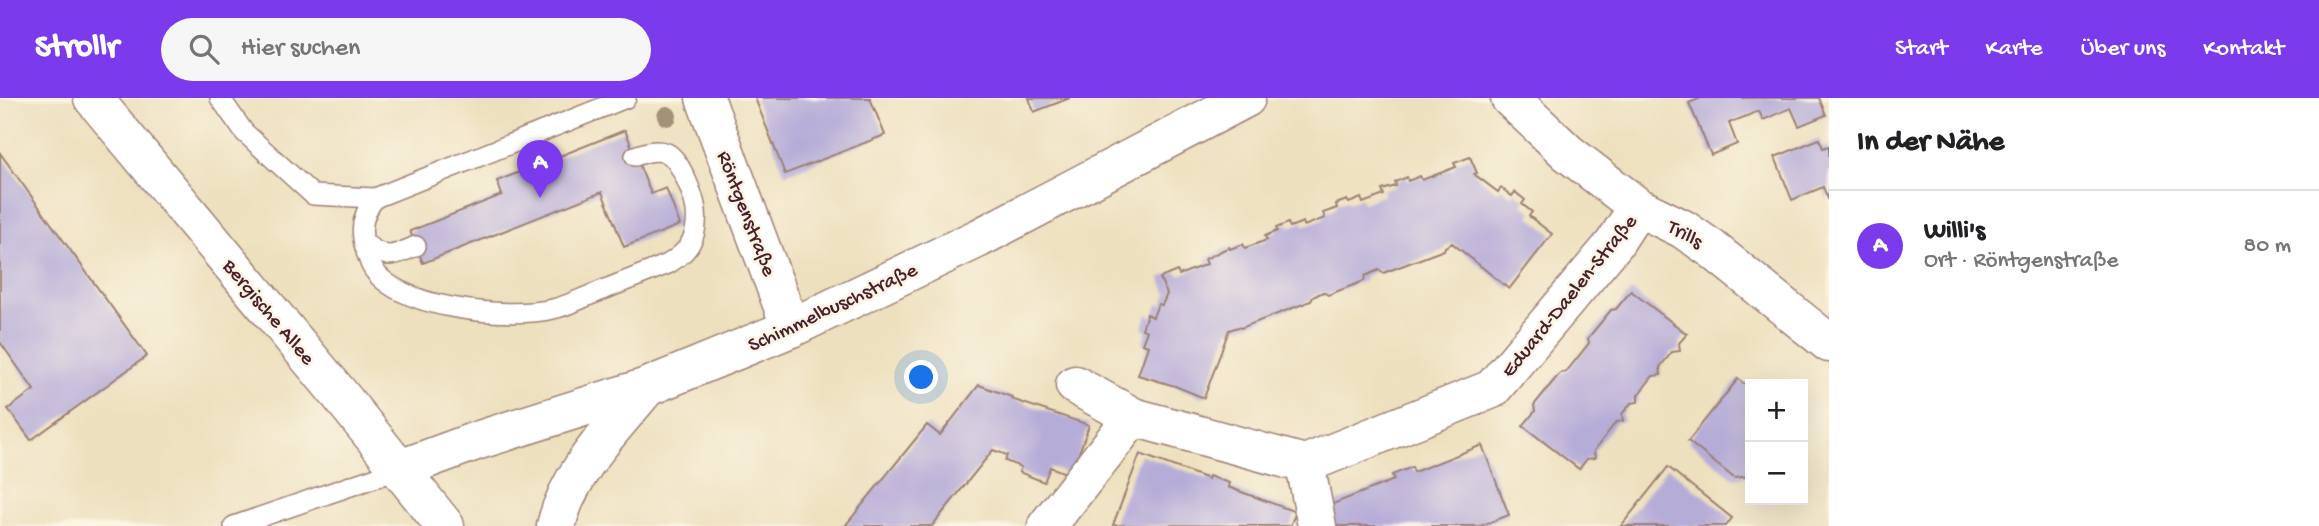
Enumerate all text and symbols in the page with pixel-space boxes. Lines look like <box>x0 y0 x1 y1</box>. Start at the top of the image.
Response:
search box <box>161 18 651 81</box>
text: Strollr <box>35 30 119 68</box>
icon: search <box>185 30 223 68</box>
text: Hier suchen <box>241 34 360 65</box>
text: Start <box>1895 35 1947 64</box>
text: Karte <box>1985 35 2043 64</box>
text: Über uns <box>2081 35 2165 64</box>
text: Kontakt <box>2203 35 2284 64</box>
text: In der Nähe <box>1857 126 2004 161</box>
pin: A <box>517 140 563 198</box>
street label: Röntgenstraße <box>709 148 781 282</box>
street label: Eduard-Daelen-Straße <box>1497 210 1645 384</box>
street label: Trills <box>1661 215 1708 257</box>
text: Willi's <box>1924 217 1985 248</box>
text: A <box>1873 233 1887 260</box>
text: 80 m <box>2244 233 2291 260</box>
text: Ort · Röntgenstraße <box>1924 248 2118 275</box>
street label: Bergische Allee <box>215 254 320 372</box>
street label: Schimmelbuschstraße <box>745 258 923 359</box>
your location <box>904 360 938 394</box>
map controls <box>1745 379 1808 505</box>
button: + <box>1745 379 1808 442</box>
button: − <box>1745 442 1808 505</box>

